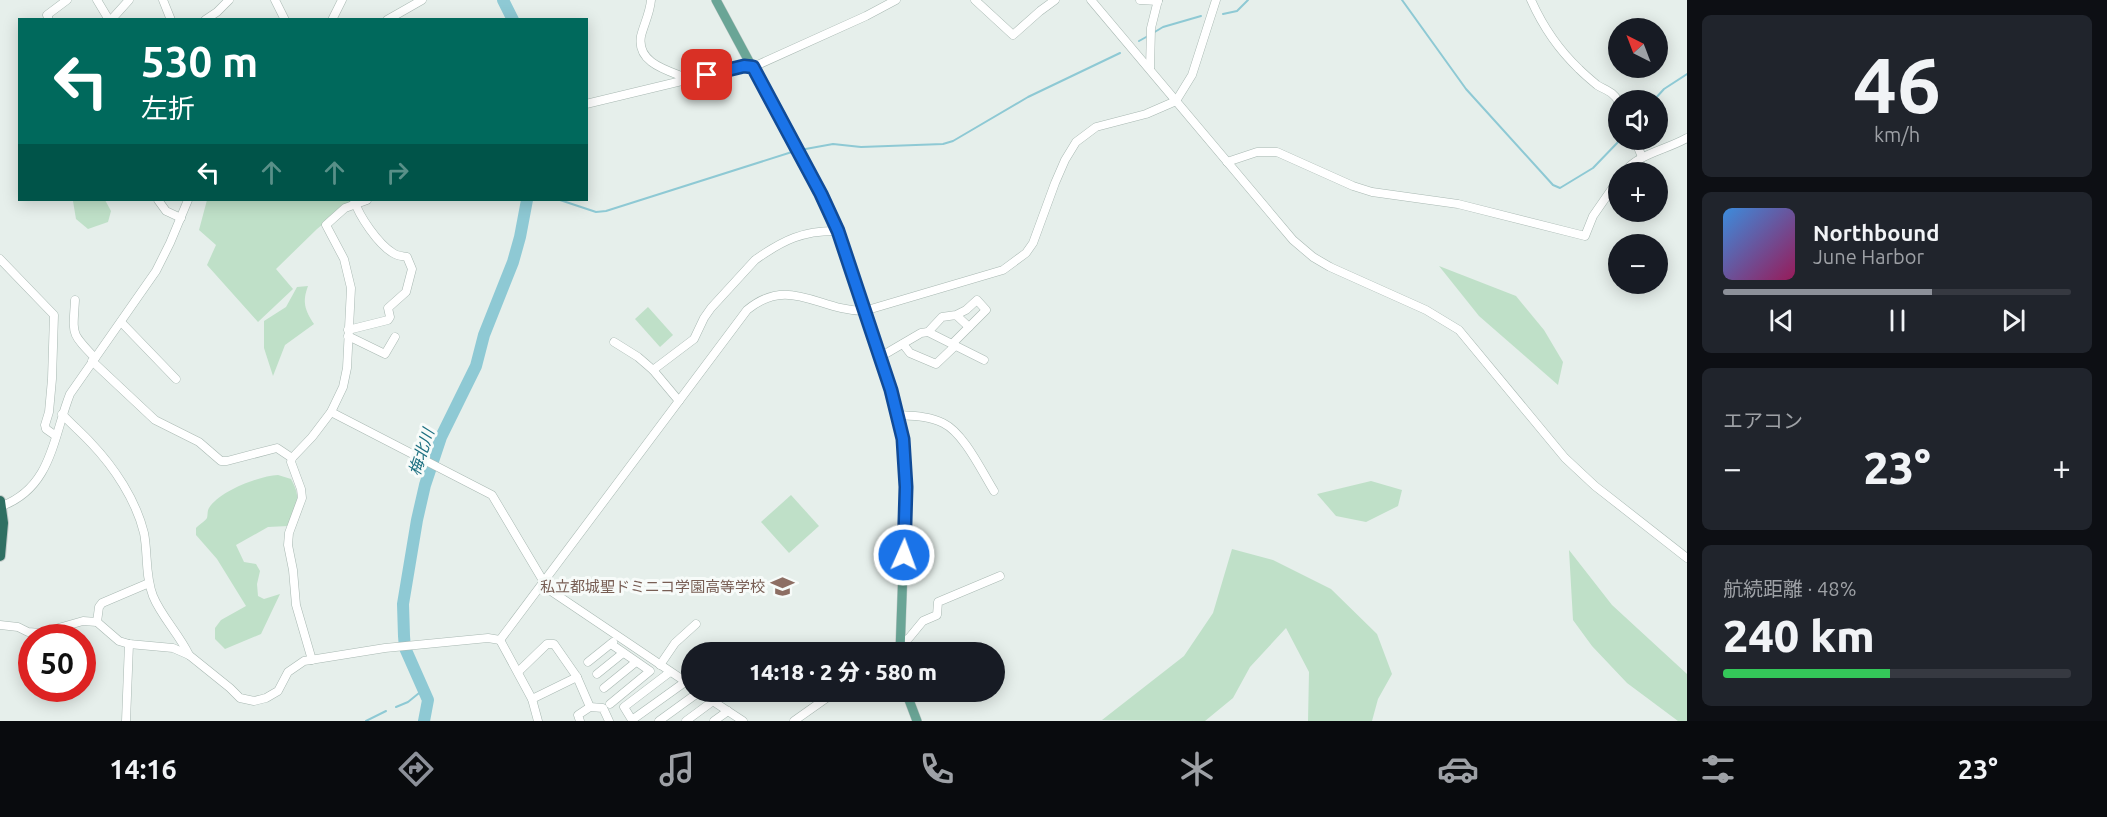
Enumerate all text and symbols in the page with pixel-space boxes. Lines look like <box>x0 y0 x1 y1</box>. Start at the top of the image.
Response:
north arrow <box>1608 18 1668 78</box>
map controls <box>1608 18 1668 294</box>
text: 530 m <box>141 38 258 85</box>
text: 46 <box>1853 40 1941 128</box>
icon: left <box>42 42 120 120</box>
pin <box>681 49 732 100</box>
icon: arrive <box>690 58 723 91</box>
button: sound <box>1608 90 1668 150</box>
text: 左折 <box>141 93 195 123</box>
text: km/h <box>1874 123 1920 146</box>
icon: left <box>192 156 225 189</box>
icon: ahead <box>255 156 288 189</box>
icon: ahead <box>318 156 351 189</box>
icon: right <box>381 156 414 189</box>
button: + <box>1608 162 1668 222</box>
text: Northbound <box>1813 220 1939 245</box>
button: − <box>1608 234 1668 294</box>
text: June Harbor <box>1813 245 1924 268</box>
icon: previous <box>1765 304 1798 337</box>
icon: pause <box>1881 304 1914 337</box>
icon: next <box>1997 304 2030 337</box>
text: エアコン <box>1723 409 1803 432</box>
water label: 梅北川 <box>405 424 438 478</box>
text: 23° <box>1863 442 1931 493</box>
text: − <box>1723 449 1742 486</box>
text: + <box>2052 449 2071 486</box>
position arrow <box>872 523 936 587</box>
school or university icon: 私立都城聖ドミニコ学園高等学校 <box>770 573 796 599</box>
text: 航続距離 · 48% <box>1723 577 1856 600</box>
place label: 私立都城聖ドミニコ学園高等学校 <box>540 578 765 595</box>
text: 240 km <box>1723 610 1875 661</box>
speed limit sign: 50 <box>18 624 96 702</box>
text: 14:18 · 2 分 · 580 m <box>749 659 937 684</box>
icon: directions <box>395 748 437 790</box>
icon: music <box>656 748 698 790</box>
icon: phone <box>916 748 958 790</box>
icon: climate <box>1176 748 1218 790</box>
icon: car <box>1437 748 1479 790</box>
icon: filters <box>1697 748 1739 790</box>
text: 14:16 <box>109 754 177 784</box>
text: 23° <box>1958 754 1998 784</box>

